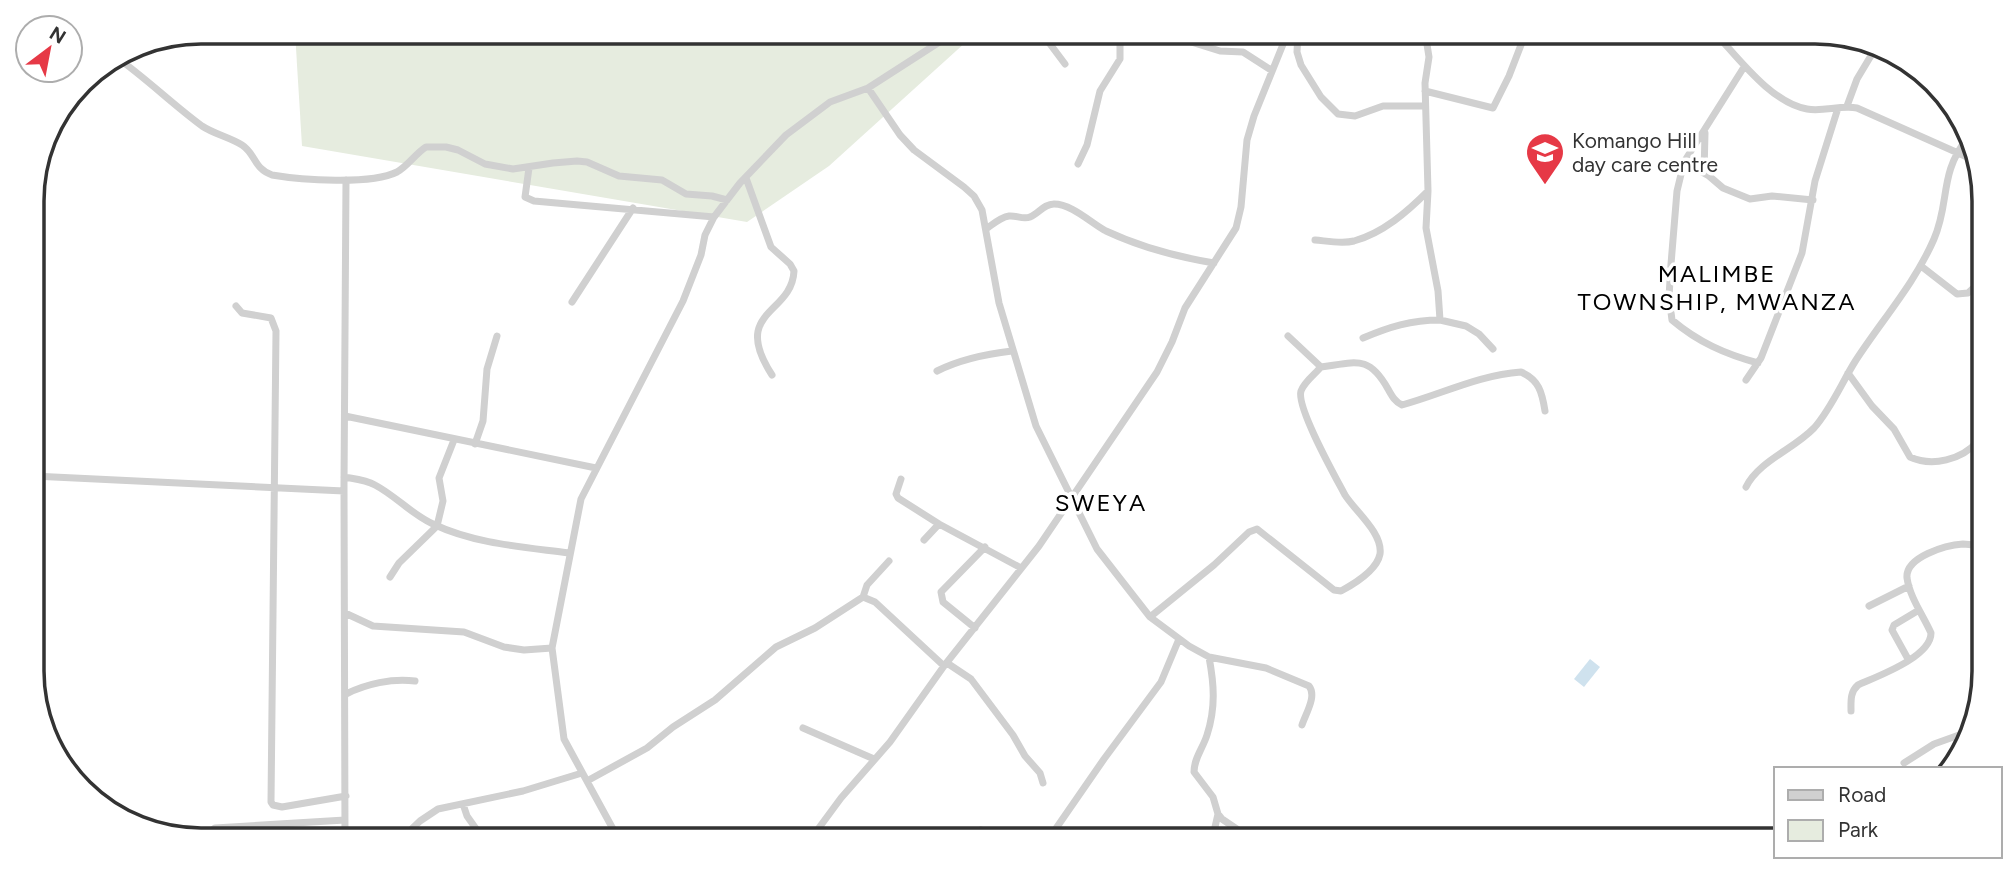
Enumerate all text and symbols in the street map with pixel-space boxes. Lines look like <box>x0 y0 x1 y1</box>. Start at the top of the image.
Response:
north arrow <box>14 14 84 84</box>
text: N <box>45 21 70 49</box>
place label: Komango Hill day care centre <box>1572 128 1718 177</box>
school or university icon: Komango Hill day care centre <box>1524 131 1566 186</box>
district label: MALIMBE TOWNSHIP, MWANZA <box>1578 259 1856 316</box>
district label: SWEYA <box>1055 488 1147 517</box>
legend <box>1774 767 2002 858</box>
text: Road <box>1838 782 1886 807</box>
text: Park <box>1838 817 1879 842</box>

